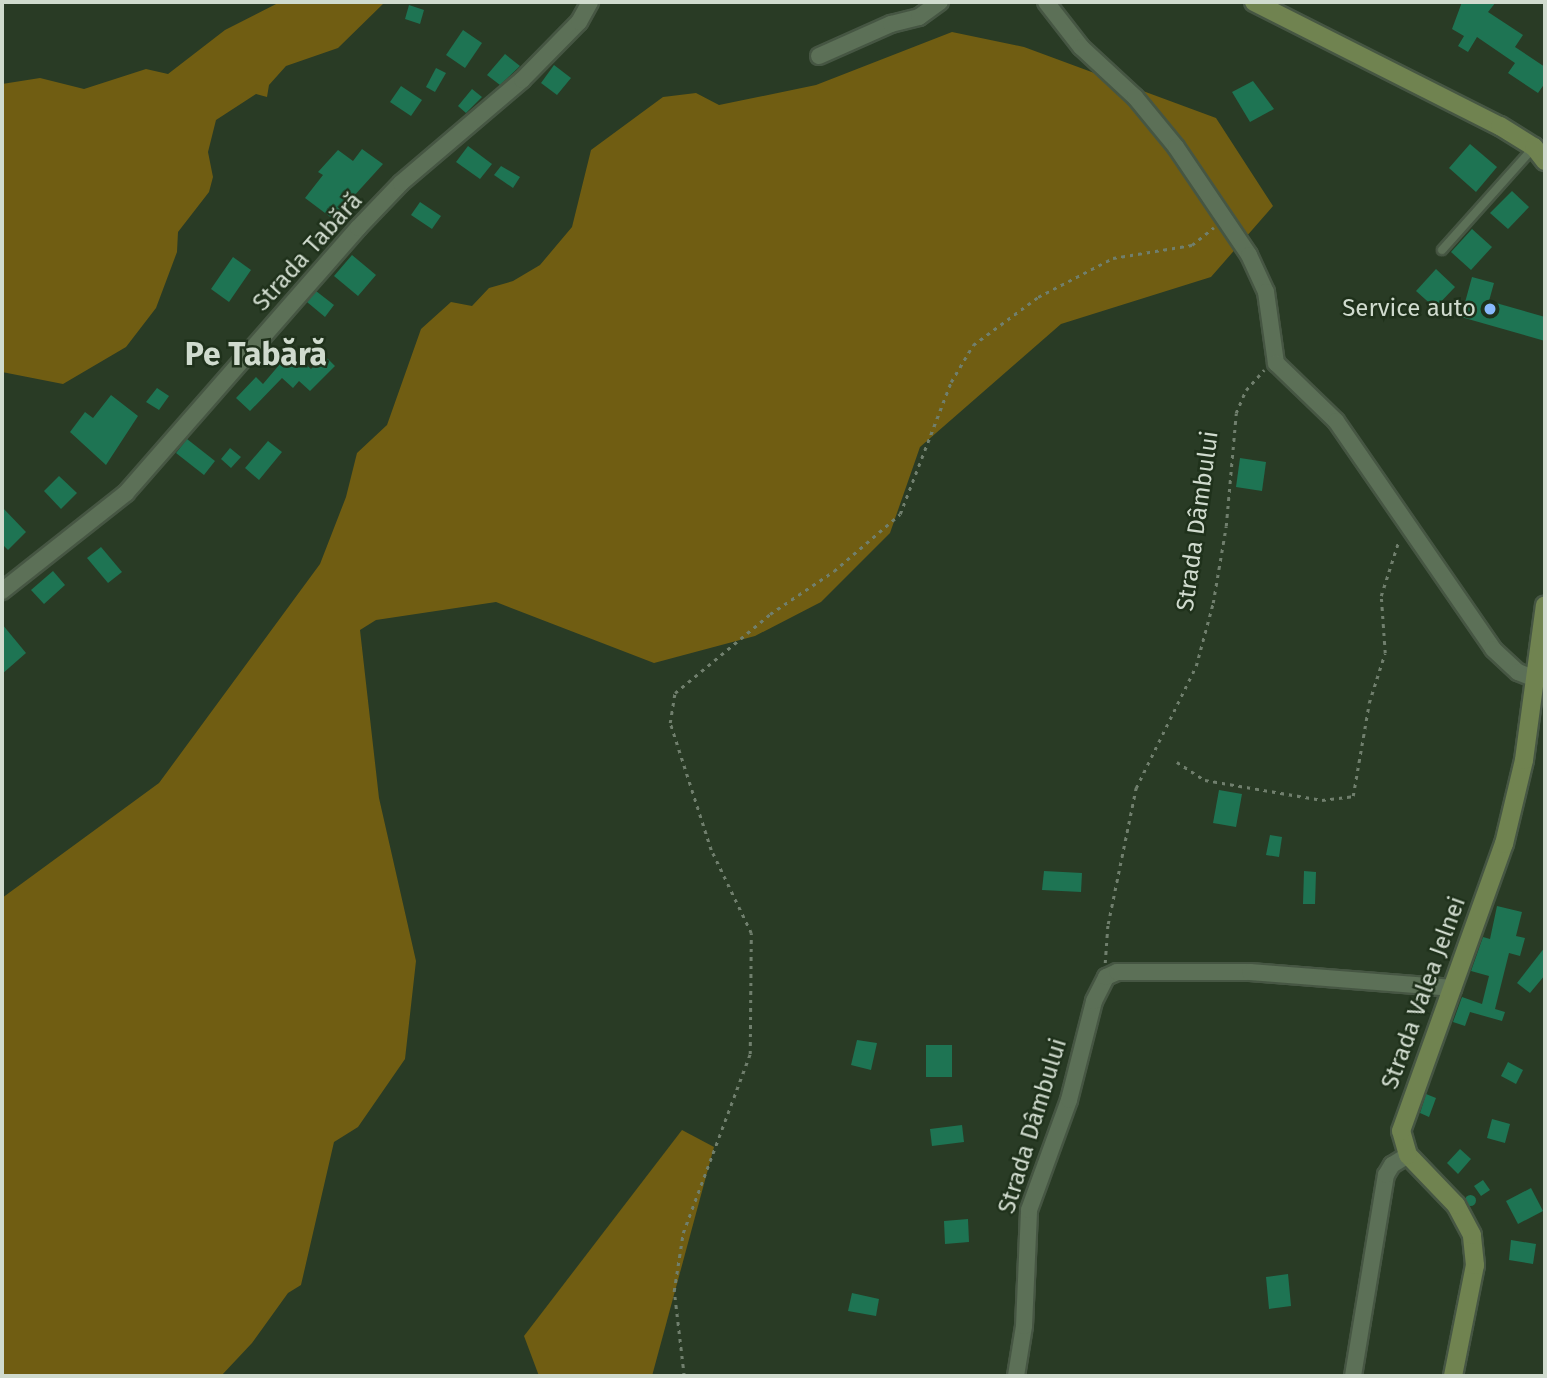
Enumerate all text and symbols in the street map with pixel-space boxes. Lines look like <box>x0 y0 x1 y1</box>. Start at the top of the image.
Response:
street label: Strada Tabără <box>247 187 369 317</box>
place label: Service auto <box>1342 295 1476 323</box>
marker: Service auto <box>1482 301 1498 317</box>
district label: Pe Tabără <box>185 335 327 373</box>
street label: Strada Dâmbului <box>1171 429 1225 613</box>
street label: Strada Valea Jelnei <box>1376 893 1472 1093</box>
street label: Strada Dâmbului <box>993 1035 1073 1217</box>

